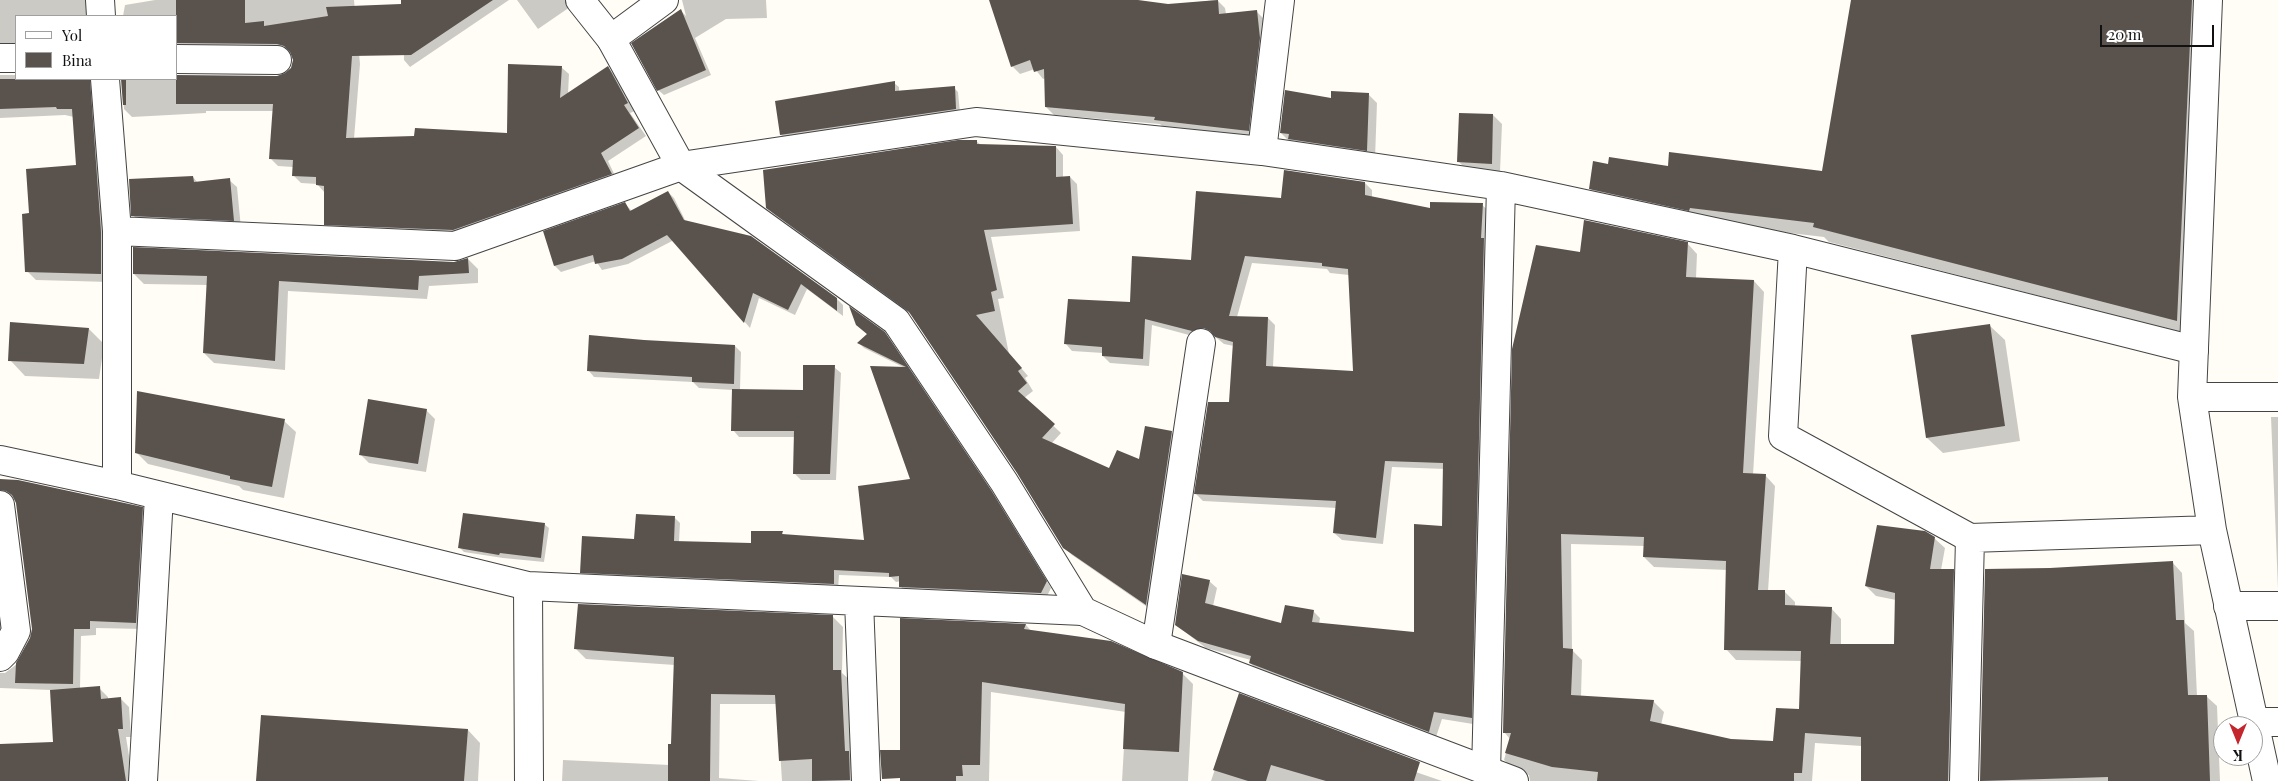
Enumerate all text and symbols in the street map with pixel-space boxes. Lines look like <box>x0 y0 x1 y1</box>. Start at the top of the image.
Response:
legend <box>15 15 178 80</box>
scale bar <box>2103 15 2217 47</box>
text: 20 m <box>2108 24 2141 44</box>
text: Yol <box>62 25 82 45</box>
text: Bina <box>62 50 92 70</box>
north arrow <box>2213 716 2263 766</box>
text: K <box>2233 746 2243 765</box>

